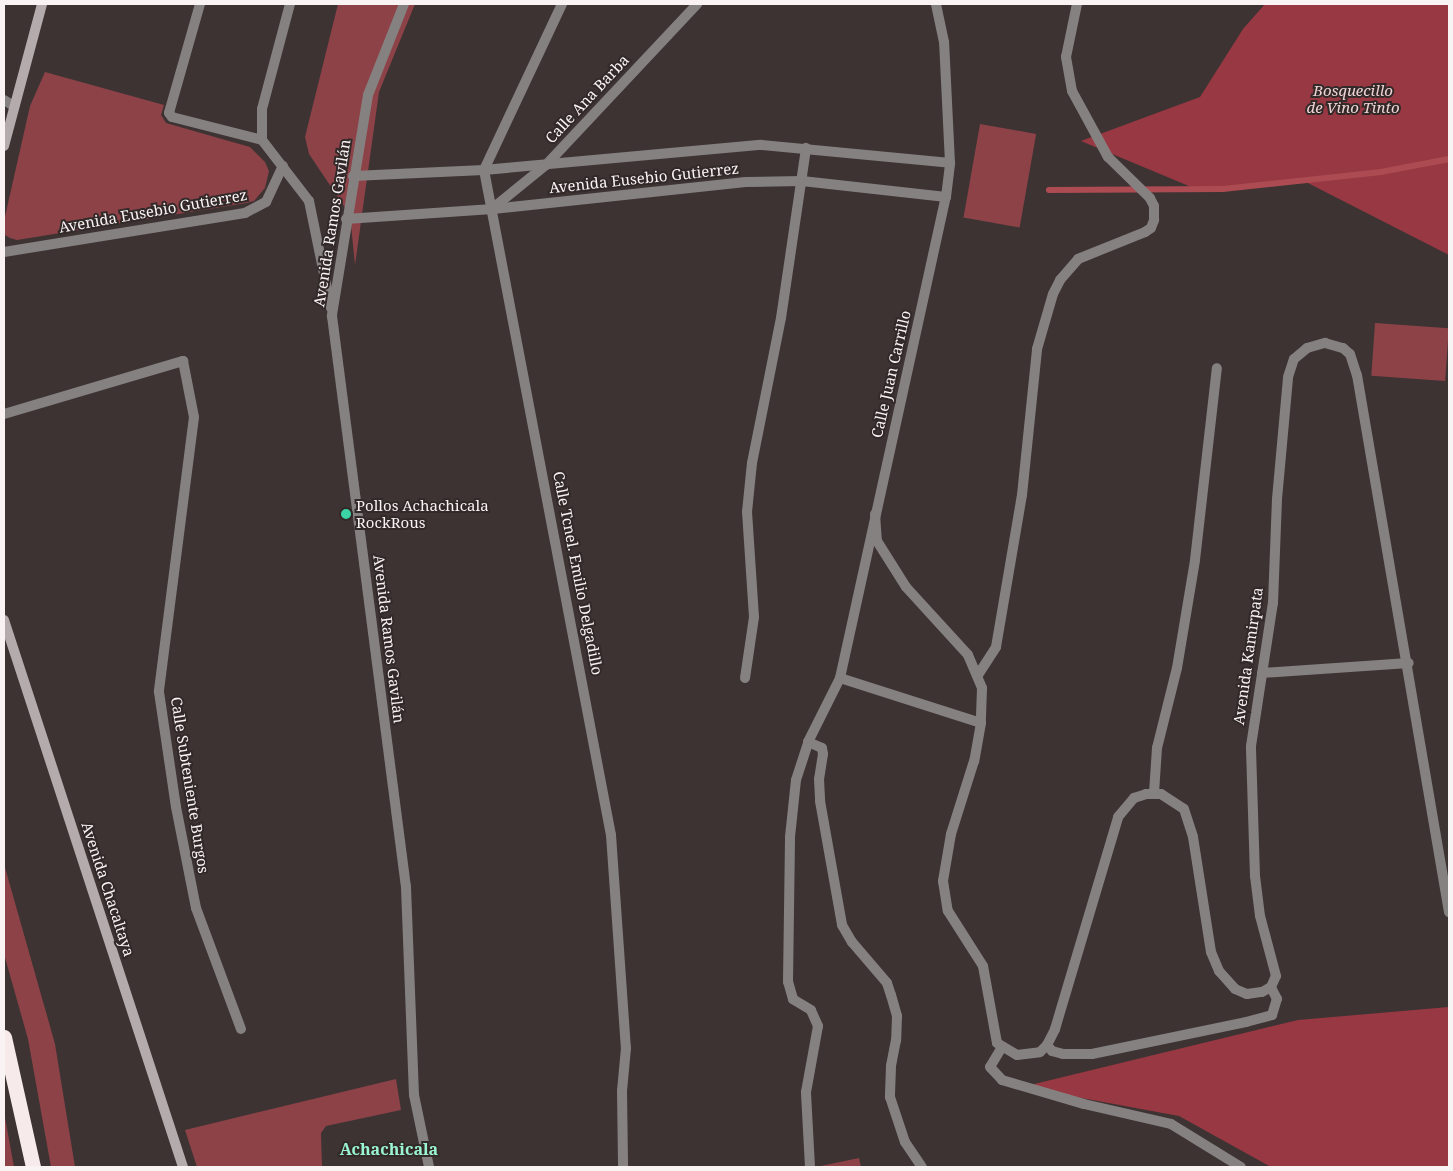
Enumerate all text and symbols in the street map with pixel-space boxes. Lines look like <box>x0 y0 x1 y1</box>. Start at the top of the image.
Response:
street label: Calle Ana Barba <box>541 51 633 147</box>
park label: Bosquecillo de Vino Tinto <box>1306 81 1400 116</box>
street label: Avenida Ramos Gavilán <box>310 138 354 308</box>
street label: Avenida Eusebio Gutierrez <box>548 159 740 197</box>
street label: Avenida Eusebio Gutierrez <box>57 186 249 236</box>
street label: Calle Juan Carrillo <box>868 308 914 440</box>
street label: Calle Tcnel. Emilio Delgadillo <box>549 470 607 676</box>
place label: Pollos Achachicala RockRous <box>356 496 489 531</box>
marker: Pollos Achachicala RockRous <box>340 508 352 520</box>
street label: Avenida Ramos Gavilán <box>370 554 408 724</box>
street label: Avenida Kamirpata <box>1229 586 1267 726</box>
street label: Calle Subteniente Burgos <box>167 696 213 874</box>
street label: Avenida Chacaltaya <box>78 819 138 959</box>
district label: Achachicala <box>340 1139 438 1159</box>

